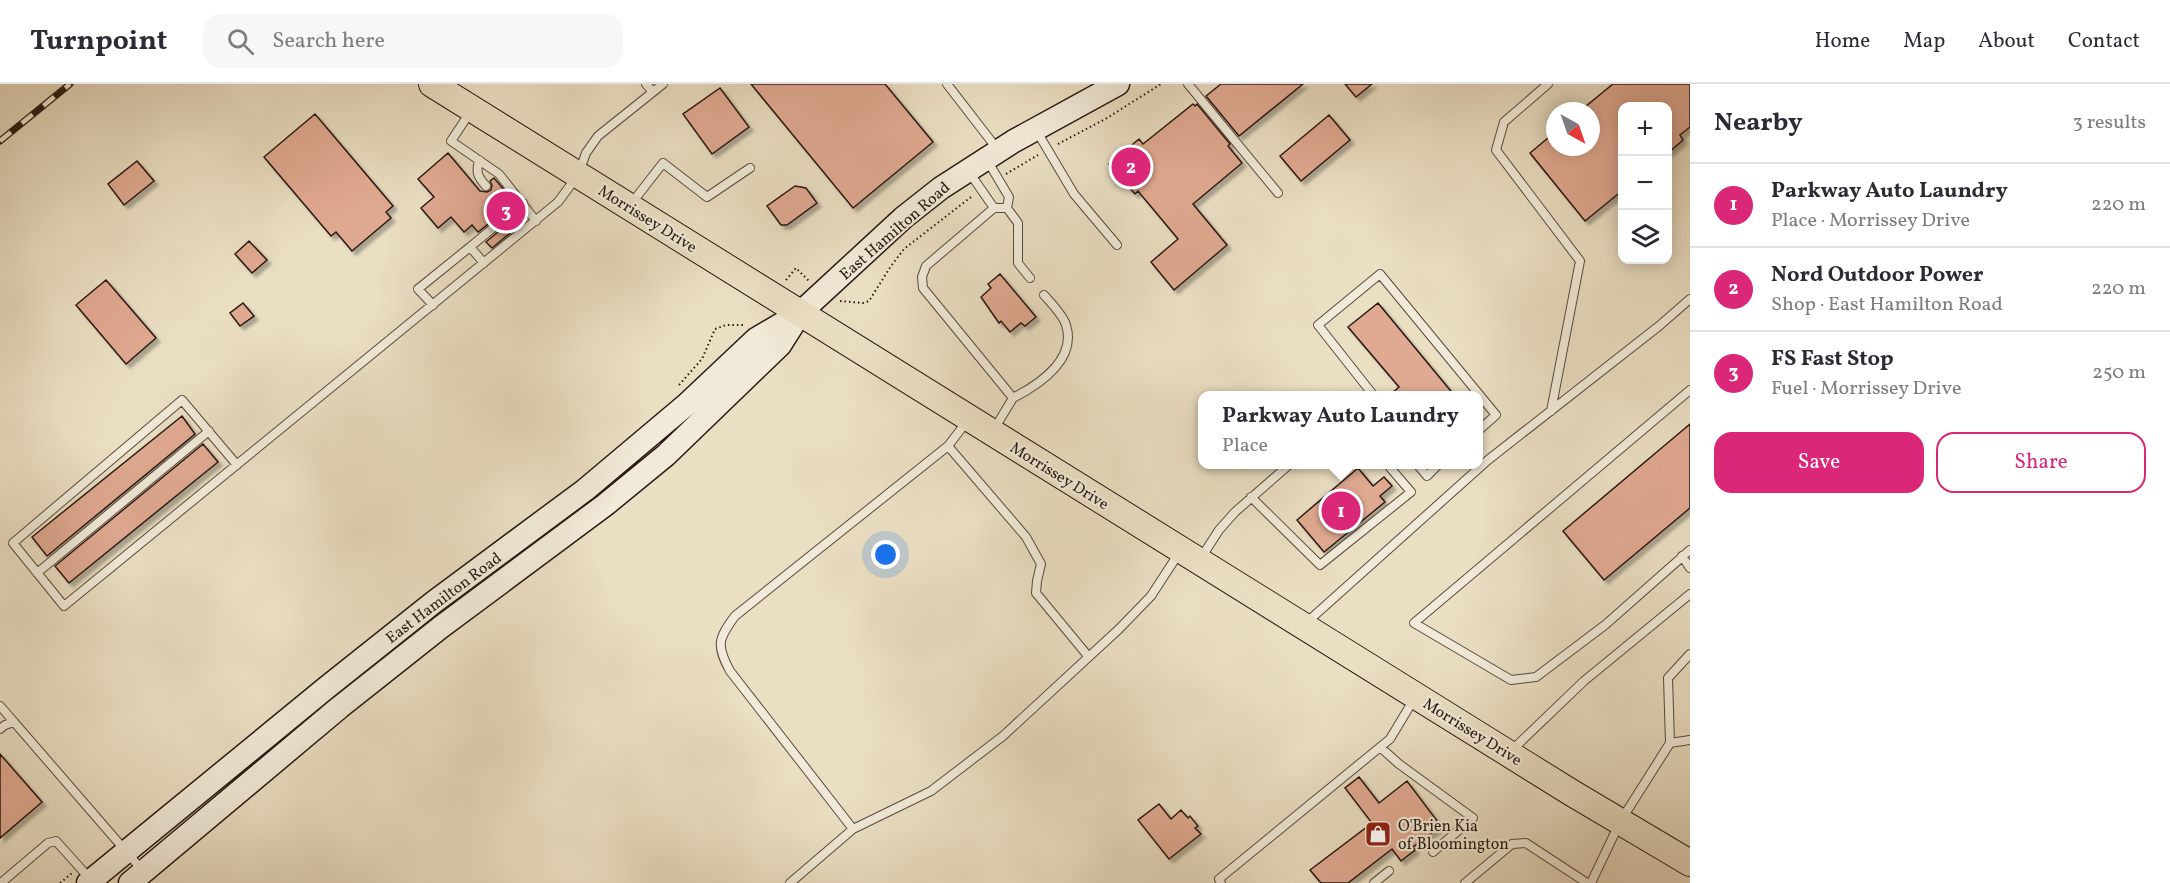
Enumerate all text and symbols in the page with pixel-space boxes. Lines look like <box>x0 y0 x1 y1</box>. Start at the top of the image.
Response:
search box <box>203 14 623 68</box>
text: Turnpoint <box>30 22 167 61</box>
icon: search <box>224 25 257 58</box>
text: Search here <box>272 26 385 57</box>
text: Home <box>1815 27 1870 56</box>
text: Map <box>1903 27 1945 56</box>
text: About <box>1978 27 2035 56</box>
text: Contact <box>2068 27 2140 56</box>
north arrow <box>1546 102 1600 156</box>
map controls <box>1618 102 1672 264</box>
button: + <box>1618 102 1672 156</box>
text: Nearby <box>1714 105 1803 141</box>
text: 3 results <box>2072 109 2146 137</box>
pin: 2 <box>1112 144 1150 190</box>
button: − <box>1618 156 1672 210</box>
text: Parkway Auto Laundry <box>1771 176 2008 207</box>
street label: East Hamilton Road <box>835 177 955 286</box>
street label: Morrissey Drive <box>593 180 701 259</box>
pin: 3 <box>486 188 526 234</box>
text: 1 <box>1729 191 1738 219</box>
text: 220 m <box>2091 191 2146 219</box>
text: Place · Morrissey Drive <box>1771 207 1970 235</box>
button: layers <box>1618 210 1672 264</box>
text: Nord Outdoor Power <box>1771 260 1984 291</box>
text: 2 <box>1728 275 1739 303</box>
text: 220 m <box>2091 275 2146 303</box>
text: Shop · East Hamilton Road <box>1771 291 2003 319</box>
text: FS Fast Stop <box>1771 344 1894 375</box>
text: 3 <box>1728 359 1739 387</box>
text: 250 m <box>2092 359 2146 387</box>
text: Fuel · Morrissey Drive <box>1771 375 1961 403</box>
popup <box>1198 391 1483 469</box>
text: Parkway Auto Laundry <box>1222 401 1459 432</box>
text: Place <box>1222 432 1268 460</box>
button: Save <box>1714 432 1924 493</box>
button: Share <box>1936 432 2146 493</box>
street label: Morrissey Drive <box>1005 437 1113 516</box>
pin: 1 <box>1322 488 1360 534</box>
your location <box>871 540 900 569</box>
street label: East Hamilton Road <box>382 548 507 649</box>
street label: Morrissey Drive <box>1418 693 1526 772</box>
place label: O'Brien Kia of Bloomington <box>1398 816 1509 856</box>
shop icon: O'Brien Kia of Bloomington <box>1363 819 1393 849</box>

